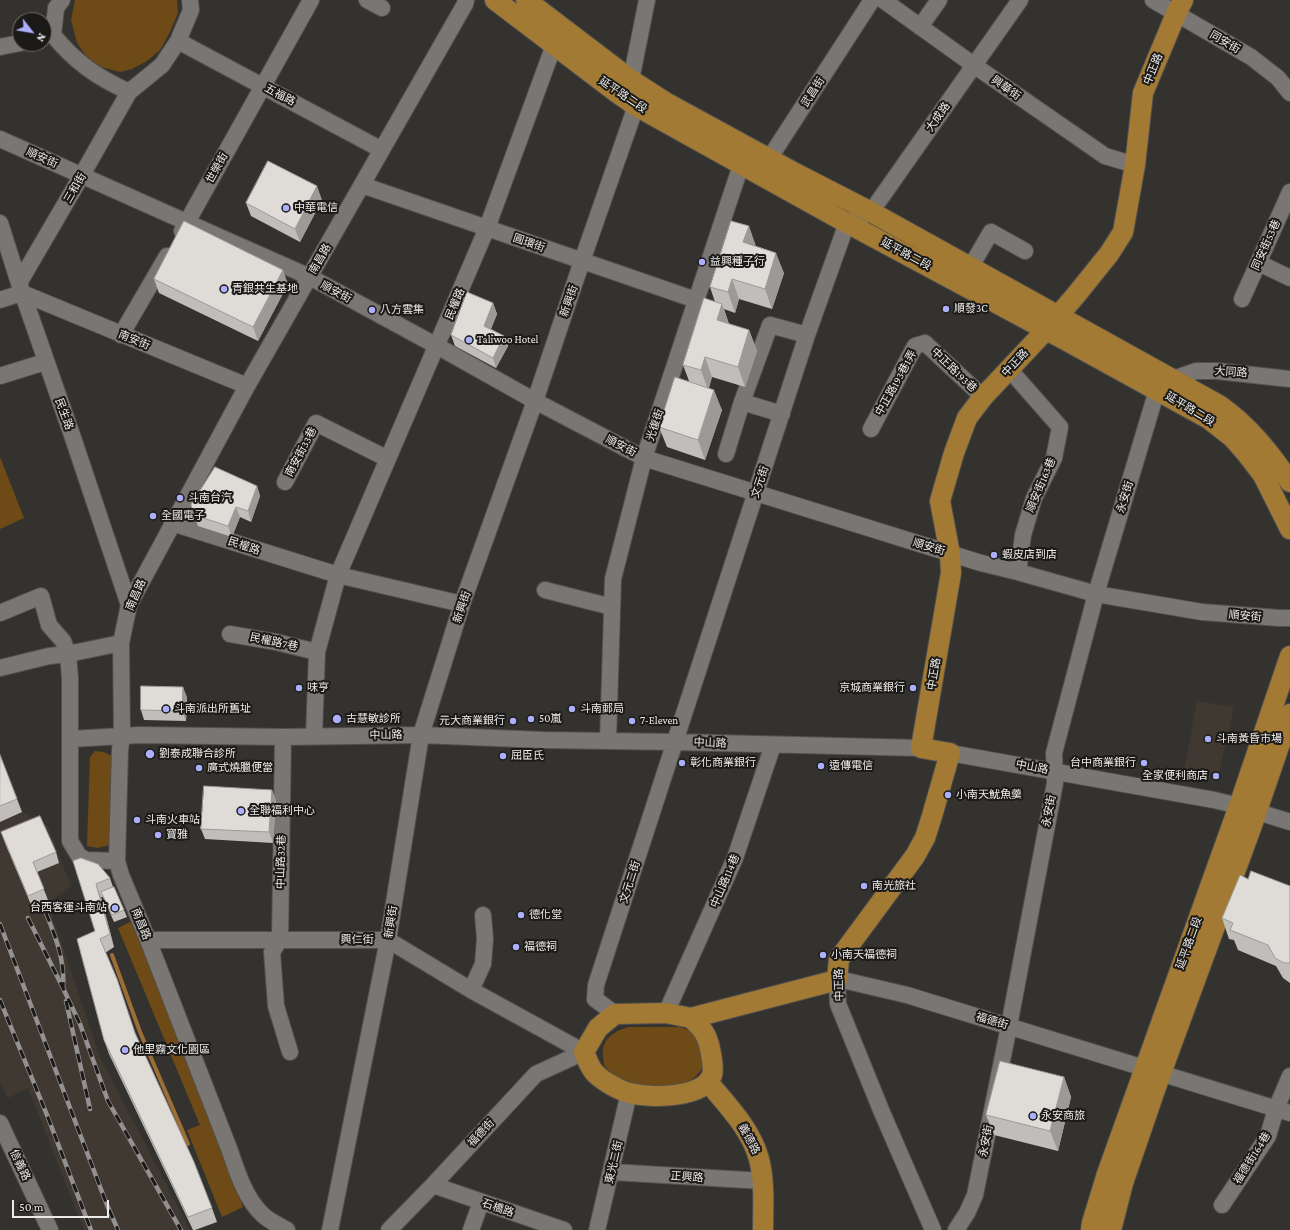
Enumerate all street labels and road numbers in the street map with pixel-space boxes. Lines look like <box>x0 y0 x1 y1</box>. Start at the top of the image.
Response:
street label: 同安街 <box>1207 28 1243 56</box>
street label: 中正路 <box>1141 51 1165 87</box>
street label: 興華街 <box>989 73 1023 103</box>
street label: 延平路二段 <box>597 74 649 116</box>
street label: 武昌街 <box>798 75 828 109</box>
street label: 五福路 <box>262 81 298 109</box>
street label: 大成路 <box>923 100 953 134</box>
street label: 順安街 <box>24 145 60 171</box>
street label: 世榮街 <box>203 150 231 186</box>
street label: 三和街 <box>61 170 89 206</box>
street label: 同安街53巷 <box>1249 218 1283 272</box>
street label: 圓環街 <box>511 231 547 255</box>
street label: 延平路二段 <box>879 235 933 273</box>
street label: 南昌路 <box>306 241 334 277</box>
street label: 順安街 <box>318 278 354 306</box>
street label: 新興街 <box>557 283 581 319</box>
street label: 民權路 <box>442 286 468 322</box>
street label: 南安街 <box>116 328 152 352</box>
street label: 中正路193巷 <box>928 345 980 395</box>
street label: 中正路 <box>999 346 1031 380</box>
street label: 中正路193巷1弄 <box>873 348 919 418</box>
street label: 大同路 <box>1214 364 1248 380</box>
street label: 延平路二段 <box>1163 389 1217 429</box>
street label: 民生路 <box>52 396 76 432</box>
street label: 光復街 <box>644 407 666 443</box>
street label: 南安街33巷 <box>282 425 320 479</box>
street label: 順安街 <box>603 433 639 459</box>
street label: 順安街163巷 <box>1024 456 1058 514</box>
street label: 文元街 <box>749 464 771 500</box>
street label: 永安街 <box>1114 479 1136 515</box>
street label: 民權路 <box>226 535 262 557</box>
street label: 順安街 <box>911 536 947 558</box>
street label: 南昌路 <box>123 577 149 613</box>
street label: 新興街 <box>451 589 473 625</box>
street label: 順安街 <box>1228 608 1262 624</box>
street label: 民權路7巷 <box>249 630 299 654</box>
street label: 中正路 <box>925 657 943 691</box>
street label: 中山路 <box>369 728 403 742</box>
street label: 中山路 <box>693 736 727 750</box>
street label: 中山路 <box>1015 757 1049 777</box>
street label: 永安街 <box>1039 794 1059 828</box>
street label: 中山路32巷 <box>274 835 288 889</box>
street label: 中山路114巷 <box>708 852 742 910</box>
street label: 文元二街 <box>617 859 643 905</box>
street label: 新興街 <box>382 905 400 939</box>
street label: 南昌路 <box>129 906 153 942</box>
street label: 延平路二段 <box>1173 915 1205 971</box>
street label: 興仁街 <box>341 933 373 947</box>
street label: 中正路 <box>832 968 846 1002</box>
street label: 福德街 <box>974 1010 1010 1032</box>
street label: 福德街 <box>465 1116 497 1150</box>
street label: 義德路 <box>735 1121 763 1157</box>
street label: 永安街 <box>976 1124 996 1158</box>
street label: 福德街164巷 <box>1231 1130 1273 1186</box>
street label: 東光二街 <box>603 1139 625 1185</box>
street label: 信義路 <box>7 1147 33 1183</box>
street label: 正興路 <box>670 1169 704 1185</box>
street label: 石橋路 <box>480 1196 516 1220</box>

